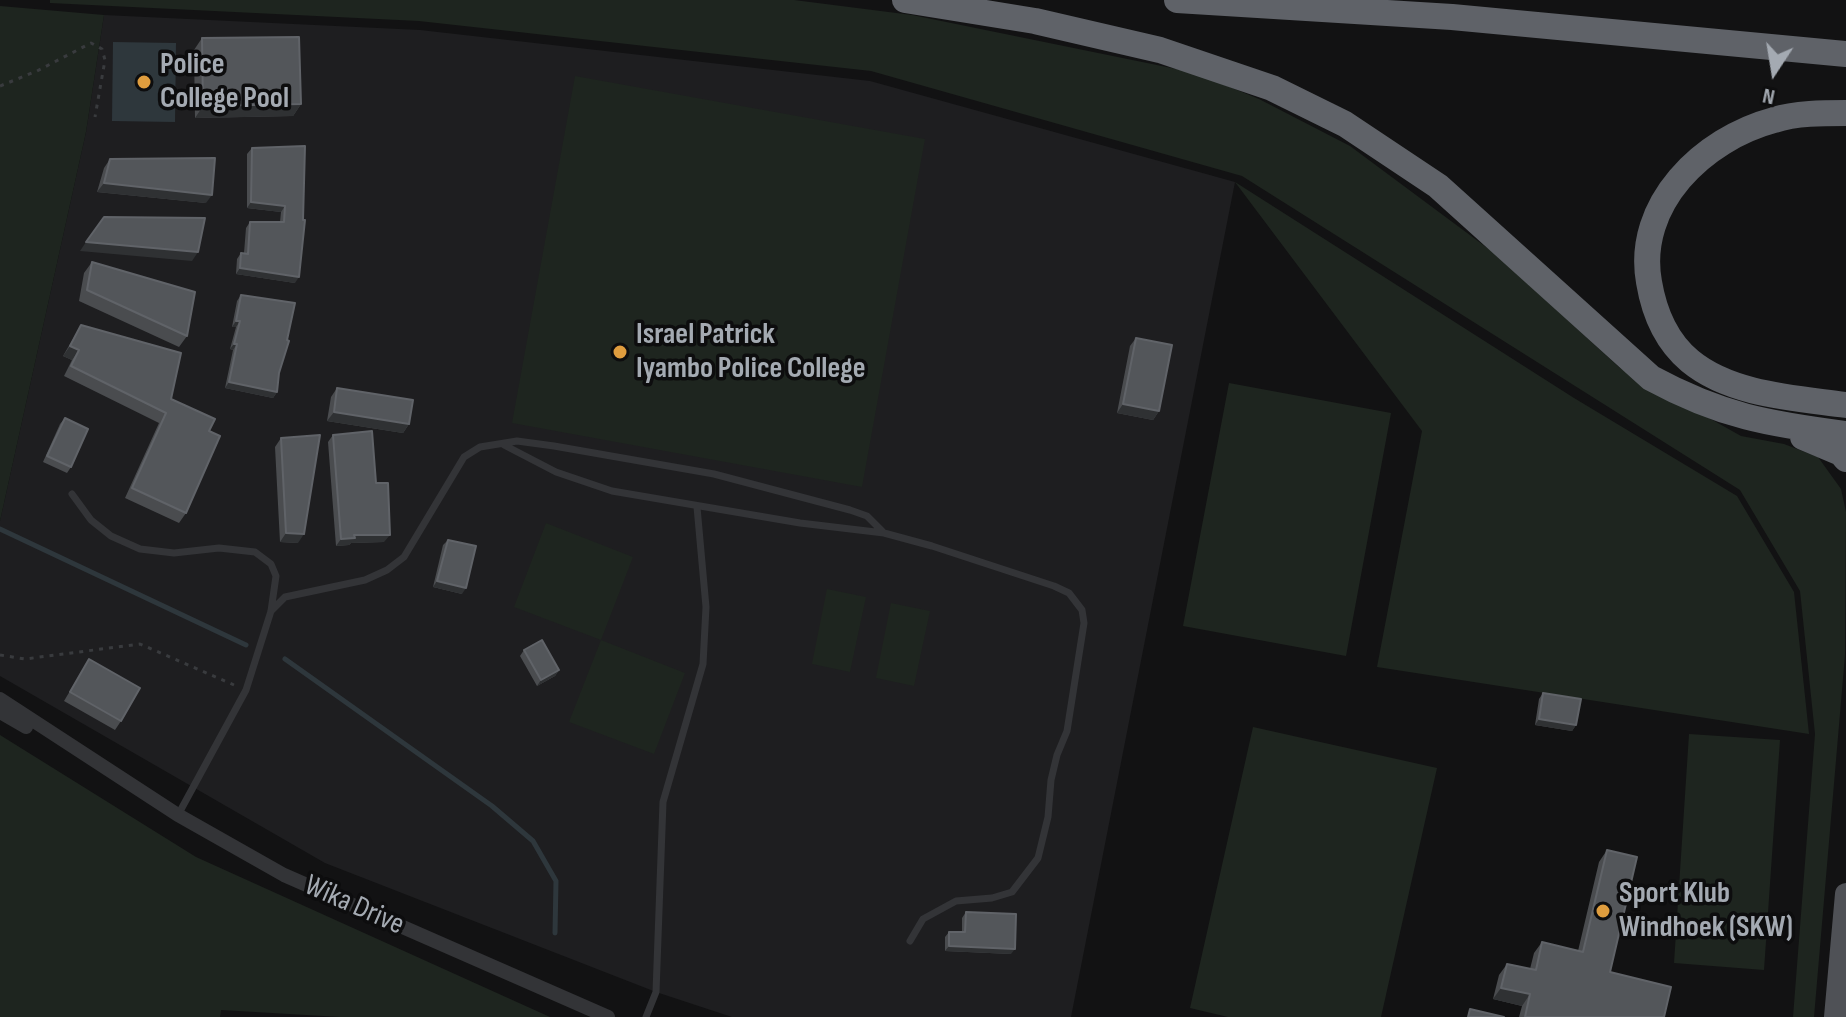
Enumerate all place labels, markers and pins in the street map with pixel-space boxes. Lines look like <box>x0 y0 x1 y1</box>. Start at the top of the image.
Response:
place label: Police College Pool <box>160 47 289 118</box>
marker: Police College Pool <box>135 73 153 91</box>
place label: Israel Patrick Iyambo Police College <box>636 317 865 388</box>
marker: Israel Patrick Iyambo Police College <box>611 343 629 361</box>
place label: Sport Klub Windhoek (SKW) <box>1619 876 1793 946</box>
marker: Sport Klub Windhoek (SKW) <box>1594 902 1612 920</box>

